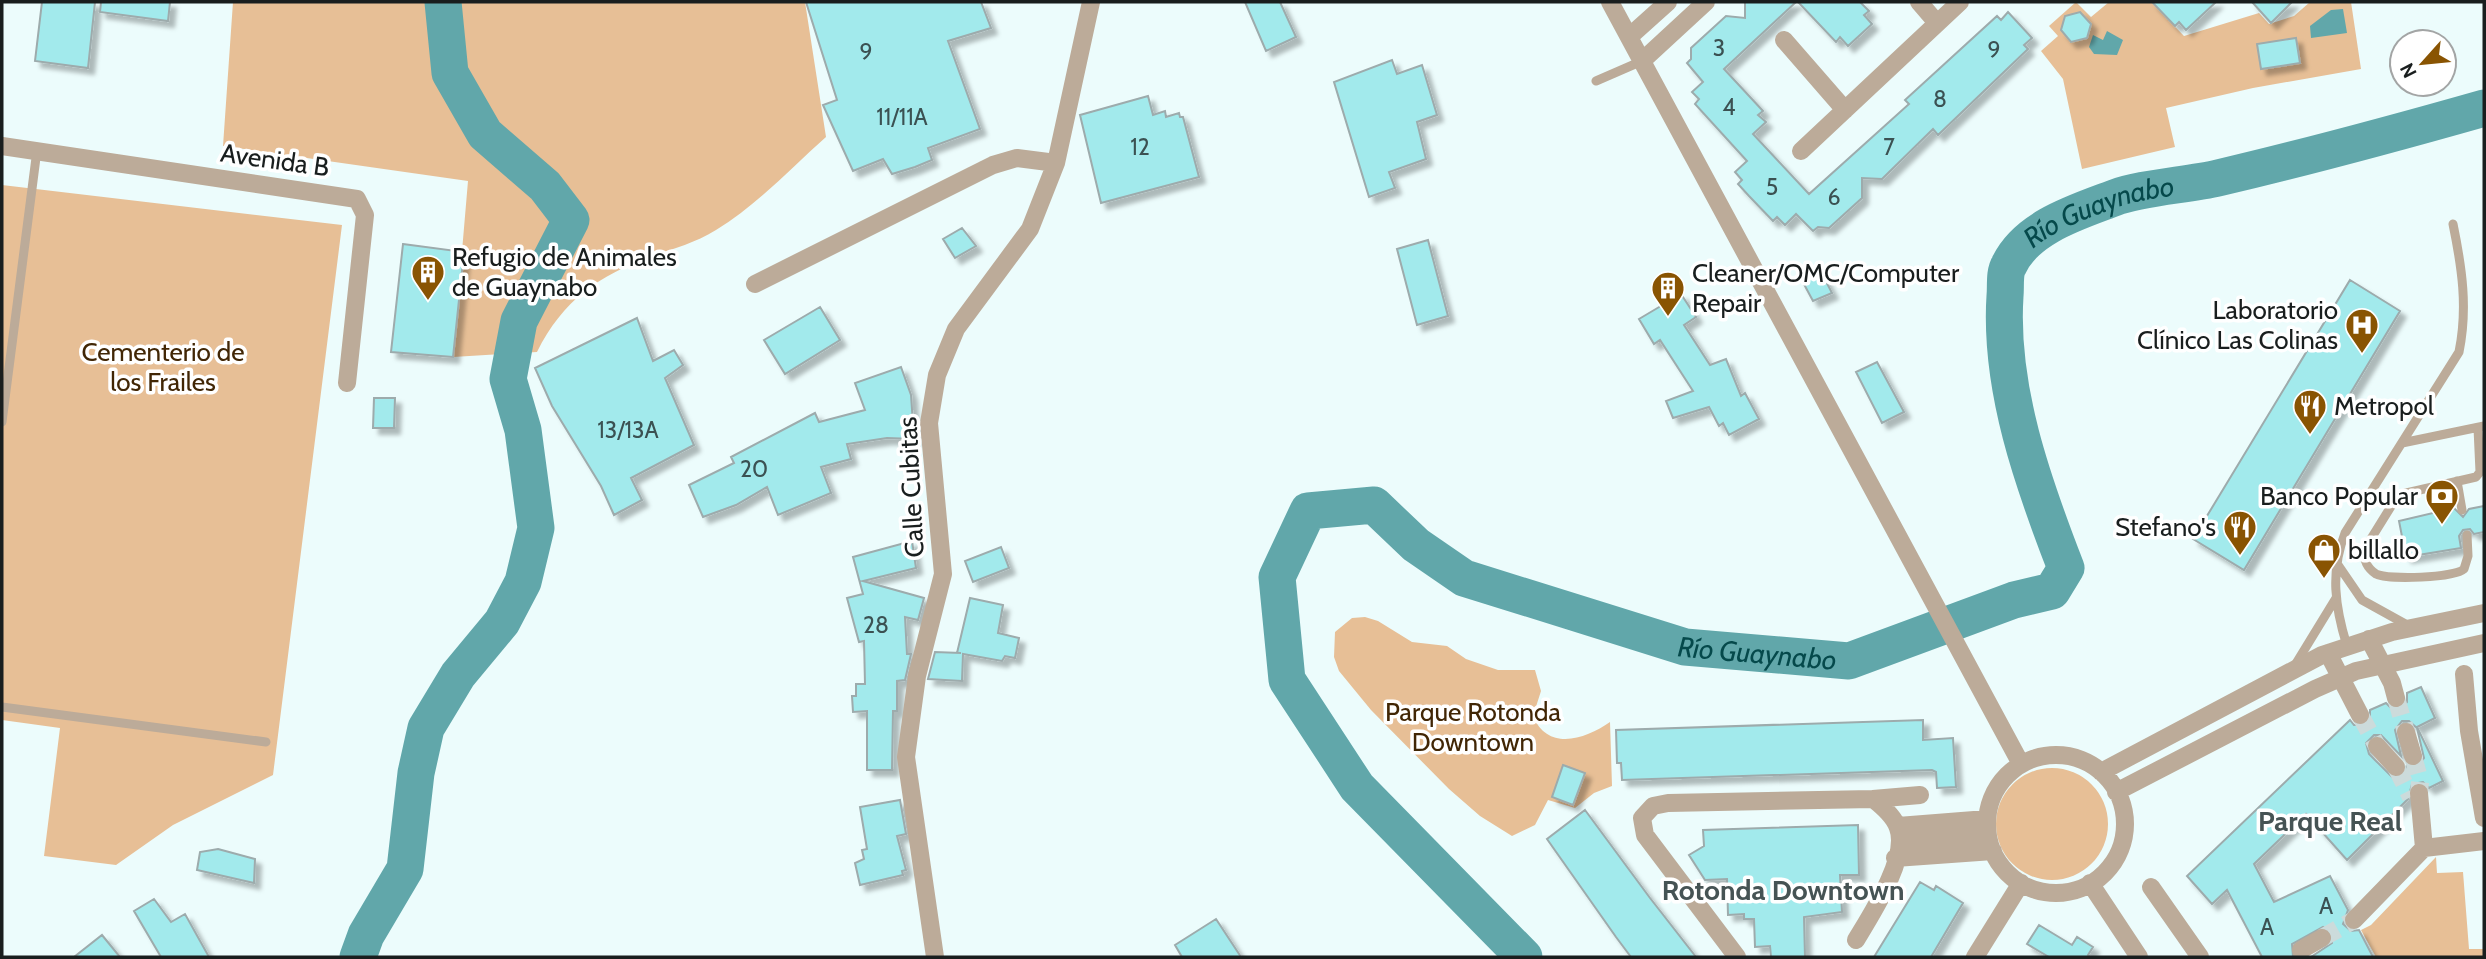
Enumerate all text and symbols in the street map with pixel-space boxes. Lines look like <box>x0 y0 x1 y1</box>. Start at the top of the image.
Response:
north arrow <box>2388 28 2458 98</box>
house number: 3 <box>1713 34 1725 62</box>
house number: 9 <box>1987 36 2001 64</box>
house number: 9 <box>859 38 873 66</box>
text: N <box>2395 59 2422 82</box>
house number: 8 <box>1933 85 1947 113</box>
house number: 4 <box>1722 93 1736 121</box>
house number: 11/11A <box>876 103 928 131</box>
house number: 12 <box>1130 133 1150 161</box>
house number: 7 <box>1883 133 1895 161</box>
street label: Avenida B <box>219 137 331 183</box>
water label: Río Guaynabo <box>2016 169 2176 254</box>
house number: 5 <box>1766 173 1778 201</box>
house number: 6 <box>1827 183 1841 211</box>
place label: Refugio de Animales de Guaynabo <box>452 241 677 303</box>
building icon: Refugio de Animales de Guaynabo <box>409 253 447 302</box>
place label: Cleaner/OMC/Computer Repair <box>1692 257 1960 319</box>
building icon: Cleaner/OMC/Computer Repair <box>1649 269 1687 318</box>
place label: Laboratorio Clínico Las Colinas <box>2137 294 2338 356</box>
hospital icon: Laboratorio Clínico Las Colinas <box>2343 306 2381 355</box>
park label: Cementerio de los Frailes <box>82 336 245 398</box>
restaurant icon: Metropol <box>2291 387 2329 436</box>
place label: Metropol <box>2334 390 2434 422</box>
house number: 13/13A <box>597 416 659 444</box>
street label: Calle Cubitas <box>891 416 931 558</box>
house number: 20 <box>740 455 768 483</box>
bank icon: Banco Popular <box>2423 477 2461 526</box>
place label: Banco Popular <box>2260 480 2419 512</box>
restaurant icon: Stefano's <box>2221 508 2259 557</box>
place label: Stefano's <box>2115 511 2216 543</box>
shop icon: billallo <box>2305 531 2343 580</box>
place label: billallo <box>2348 534 2419 566</box>
house number: 28 <box>863 611 889 639</box>
water label: Río Guaynabo <box>1676 629 1838 677</box>
park label: Parque Rotonda Downtown <box>1385 696 1561 758</box>
district label: Parque Real <box>2258 804 2402 838</box>
district label: Rotonda Downtown <box>1662 873 1904 907</box>
house number: A <box>2319 892 2333 920</box>
house number: A <box>2260 913 2274 941</box>

